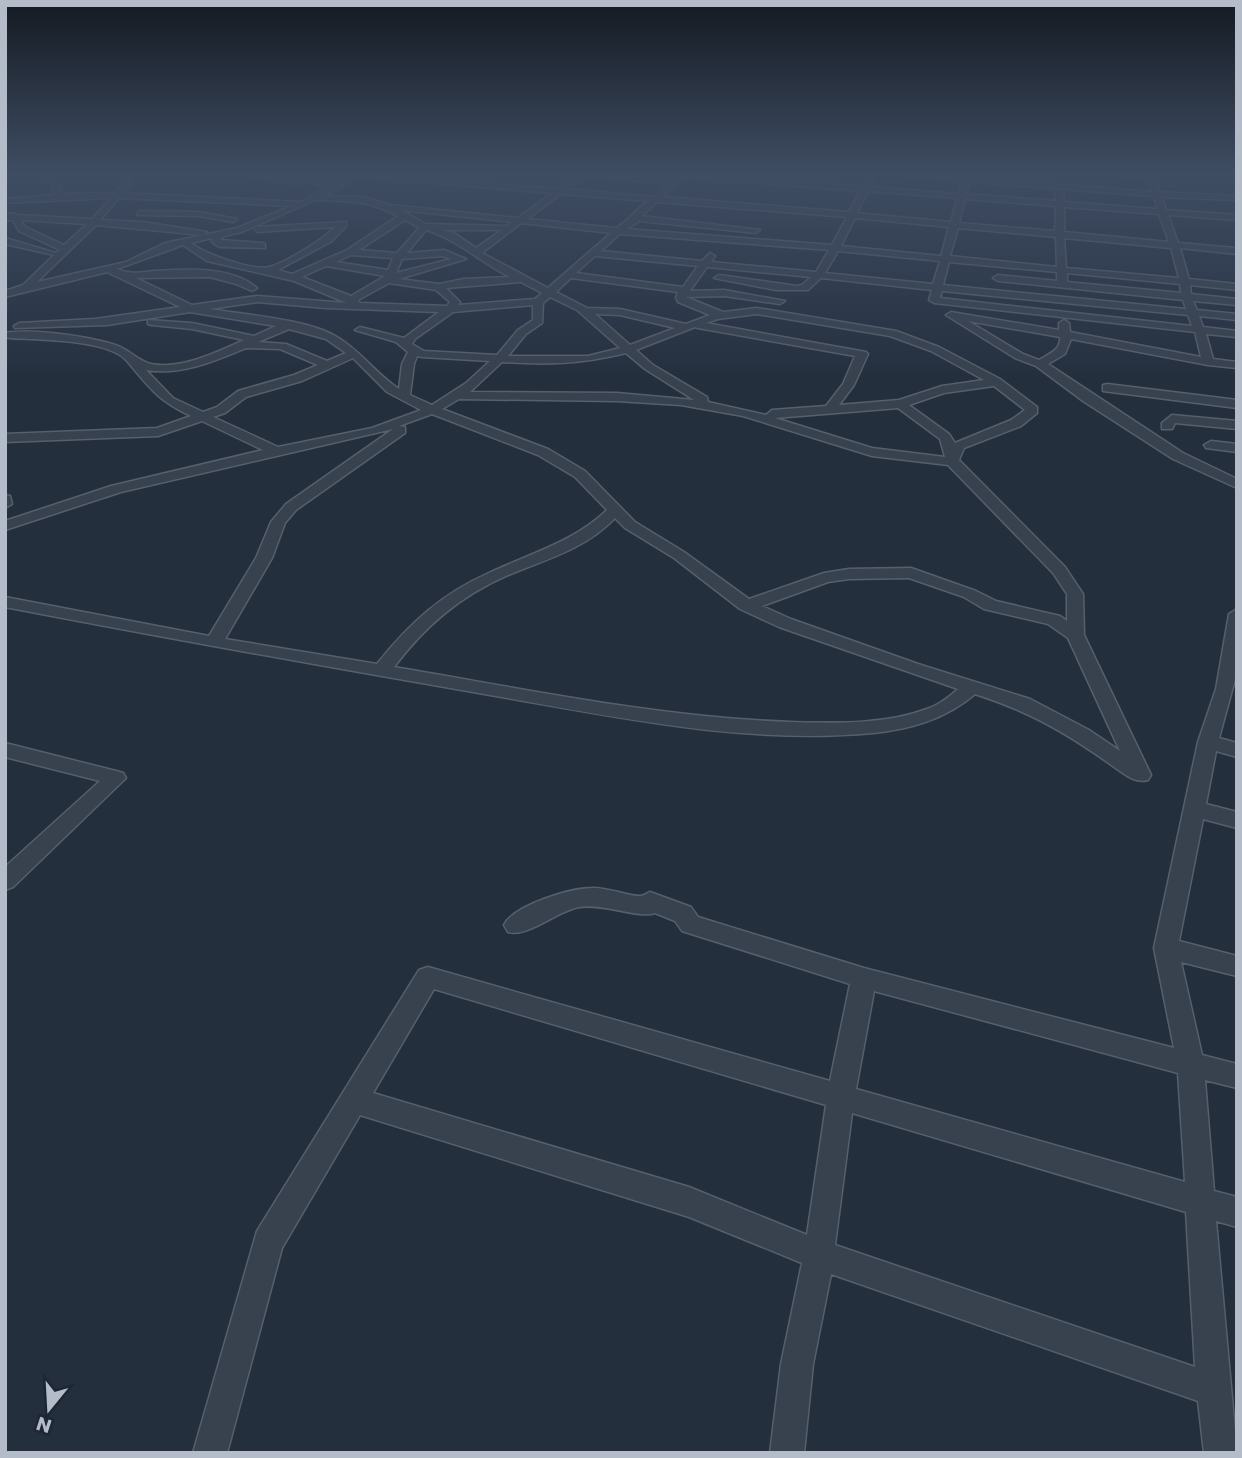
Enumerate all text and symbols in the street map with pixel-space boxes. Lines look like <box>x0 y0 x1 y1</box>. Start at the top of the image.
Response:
north arrow <box>14 1374 84 1444</box>
text: N <box>33 1410 55 1440</box>

